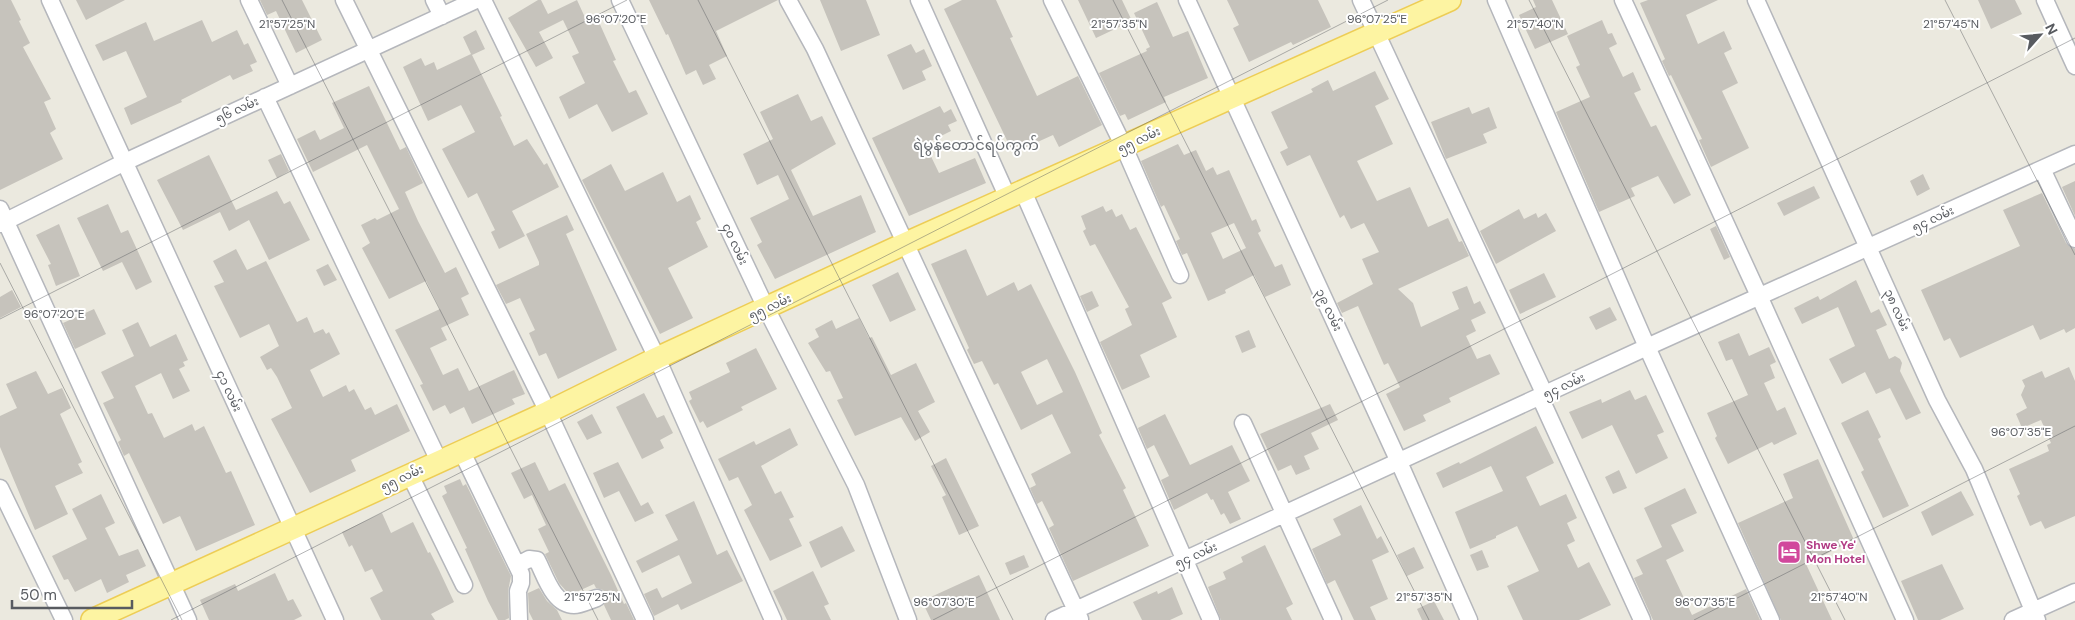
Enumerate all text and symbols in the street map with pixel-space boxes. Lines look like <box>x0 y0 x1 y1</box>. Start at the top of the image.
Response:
north arrow <box>2015 10 2065 60</box>
text: 96°07'20"E <box>585 11 647 27</box>
text: 96°07'25"E <box>1347 11 1407 27</box>
text: 21°57'25"N <box>259 16 315 32</box>
text: 21°57'35"N <box>1091 16 1147 32</box>
text: 21°57'40"N <box>1506 16 1564 32</box>
text: 21°57'45"N <box>1923 16 1979 32</box>
text: N <box>2041 20 2062 38</box>
street label: ၅၆ လမ်း <box>212 92 262 129</box>
street label: ၅၅ လမ်း <box>1115 122 1164 159</box>
district label: ရဲမွန်တောင်ရပ်ကွက် <box>913 135 1039 157</box>
street label: ၅၄ လမ်း <box>1909 201 1957 237</box>
street label: ၄၀ လမ်း <box>717 220 753 268</box>
street label: ၃၉ လမ်း <box>1310 286 1347 335</box>
street label: ၃၈ လမ်း <box>1879 286 1914 334</box>
street label: ၅၅ လမ်း <box>746 289 795 326</box>
text: 96°07'20"E <box>23 306 85 322</box>
street label: ၄၁ လမ်း <box>211 367 246 415</box>
street label: ၅၄ လမ်း <box>1540 368 1588 404</box>
text: 96°07'35"E <box>1991 424 2051 440</box>
street label: ၅၅ လမ်း <box>378 460 427 497</box>
place label: Shwe Ye' Mon Hotel <box>1806 537 1865 567</box>
street label: ၅၄ လမ်း <box>1172 538 1220 573</box>
hotel icon: Shwe Ye' Mon Hotel <box>1776 539 1802 565</box>
scale bar <box>12 578 132 610</box>
text: 50 m <box>20 585 57 605</box>
text: 21°57'25"N <box>564 589 620 605</box>
text: 21°57'35"N <box>1396 589 1452 605</box>
text: 21°57'40"N <box>1810 589 1868 605</box>
text: 96°07'30"E <box>913 594 975 610</box>
text: 96°07'35"E <box>1675 594 1735 610</box>

